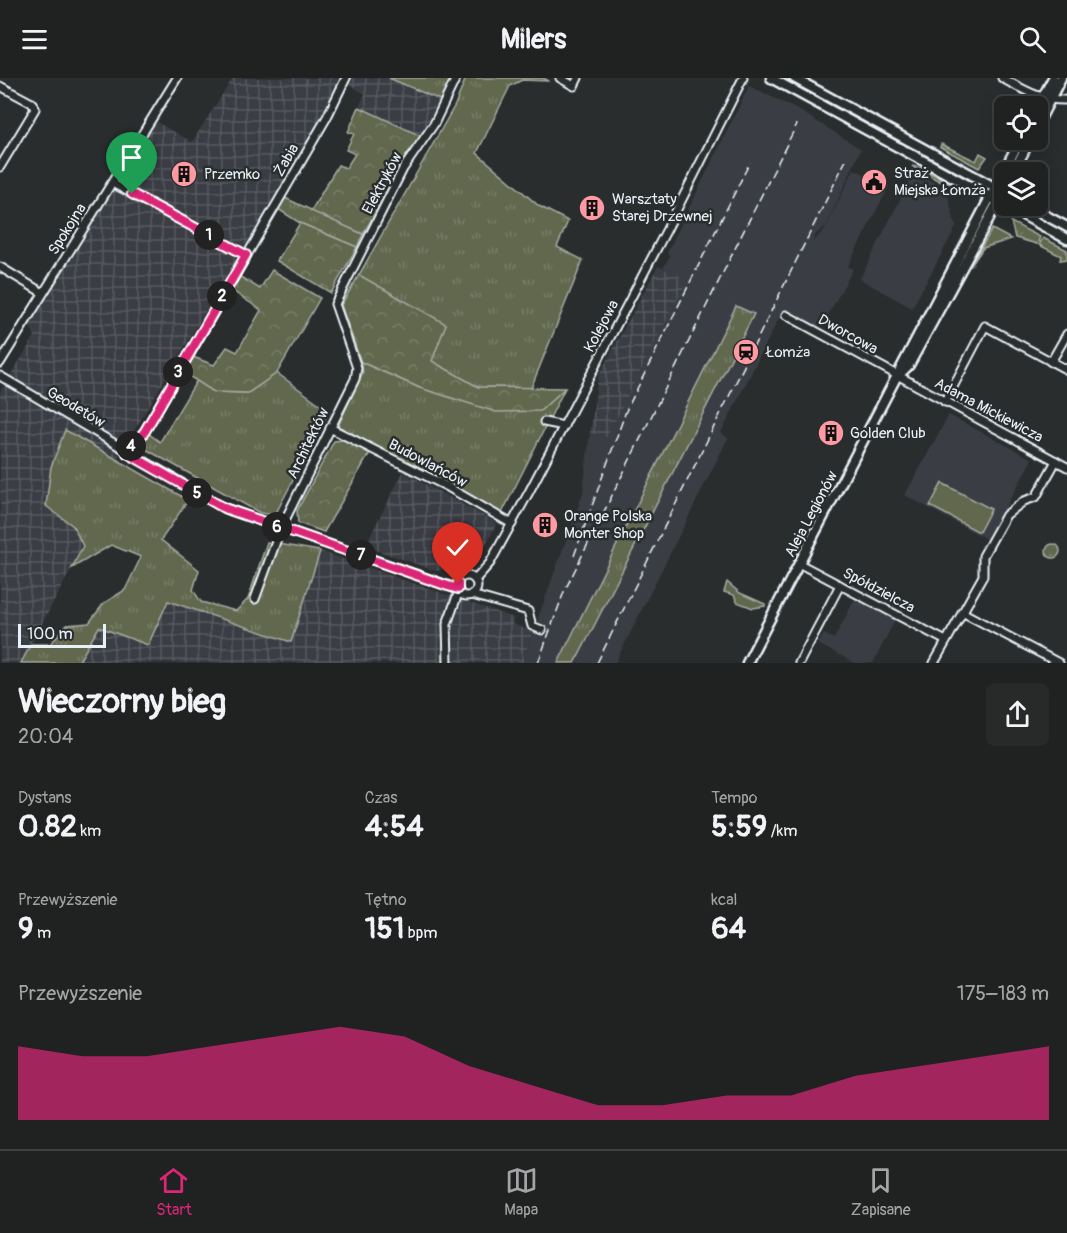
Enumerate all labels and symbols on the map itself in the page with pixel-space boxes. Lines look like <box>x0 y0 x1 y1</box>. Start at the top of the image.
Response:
pin <box>106 132 157 194</box>
street label: Żabia <box>270 140 303 180</box>
street label: Elektryków <box>358 149 407 217</box>
building icon: Przemko <box>169 159 199 189</box>
place label: Straż Miejska Łomża <box>894 164 986 200</box>
place label: Przemko <box>204 165 260 184</box>
public building icon: Straż Miejska Łomża <box>859 167 889 197</box>
place label: Warsztaty Starej Drzewnej <box>612 190 712 226</box>
building icon: Warsztaty Starej Drzewnej <box>577 193 607 223</box>
street label: Spokojna <box>44 200 91 259</box>
pin: 1 <box>194 220 224 250</box>
pin: 2 <box>207 281 237 311</box>
street label: Kolejowa <box>580 297 623 356</box>
street label: Dworcowa <box>814 310 881 359</box>
station icon: Łomża <box>731 337 761 367</box>
place label: Łomża <box>765 343 810 362</box>
pin: 3 <box>163 357 193 387</box>
street label: Adama Mickiewicza <box>931 374 1046 447</box>
street label: Geodetów <box>43 383 108 432</box>
street label: Architektów <box>283 405 334 482</box>
building icon: Golden Club <box>816 418 846 448</box>
place label: Golden Club <box>850 424 926 443</box>
pin: 4 <box>116 431 146 461</box>
street label: Budowlańców <box>385 435 470 492</box>
street label: Aleja Legionów <box>781 468 842 561</box>
pin: 5 <box>182 478 212 508</box>
place label: Orange Polska Monter Shop <box>564 507 652 543</box>
building icon: Orange Polska Monter Shop <box>530 510 560 540</box>
pin: 6 <box>262 512 292 542</box>
pin <box>432 522 483 584</box>
pin: 7 <box>346 540 376 570</box>
street label: Spółdzielcza <box>839 564 918 617</box>
scale bar <box>18 621 106 648</box>

